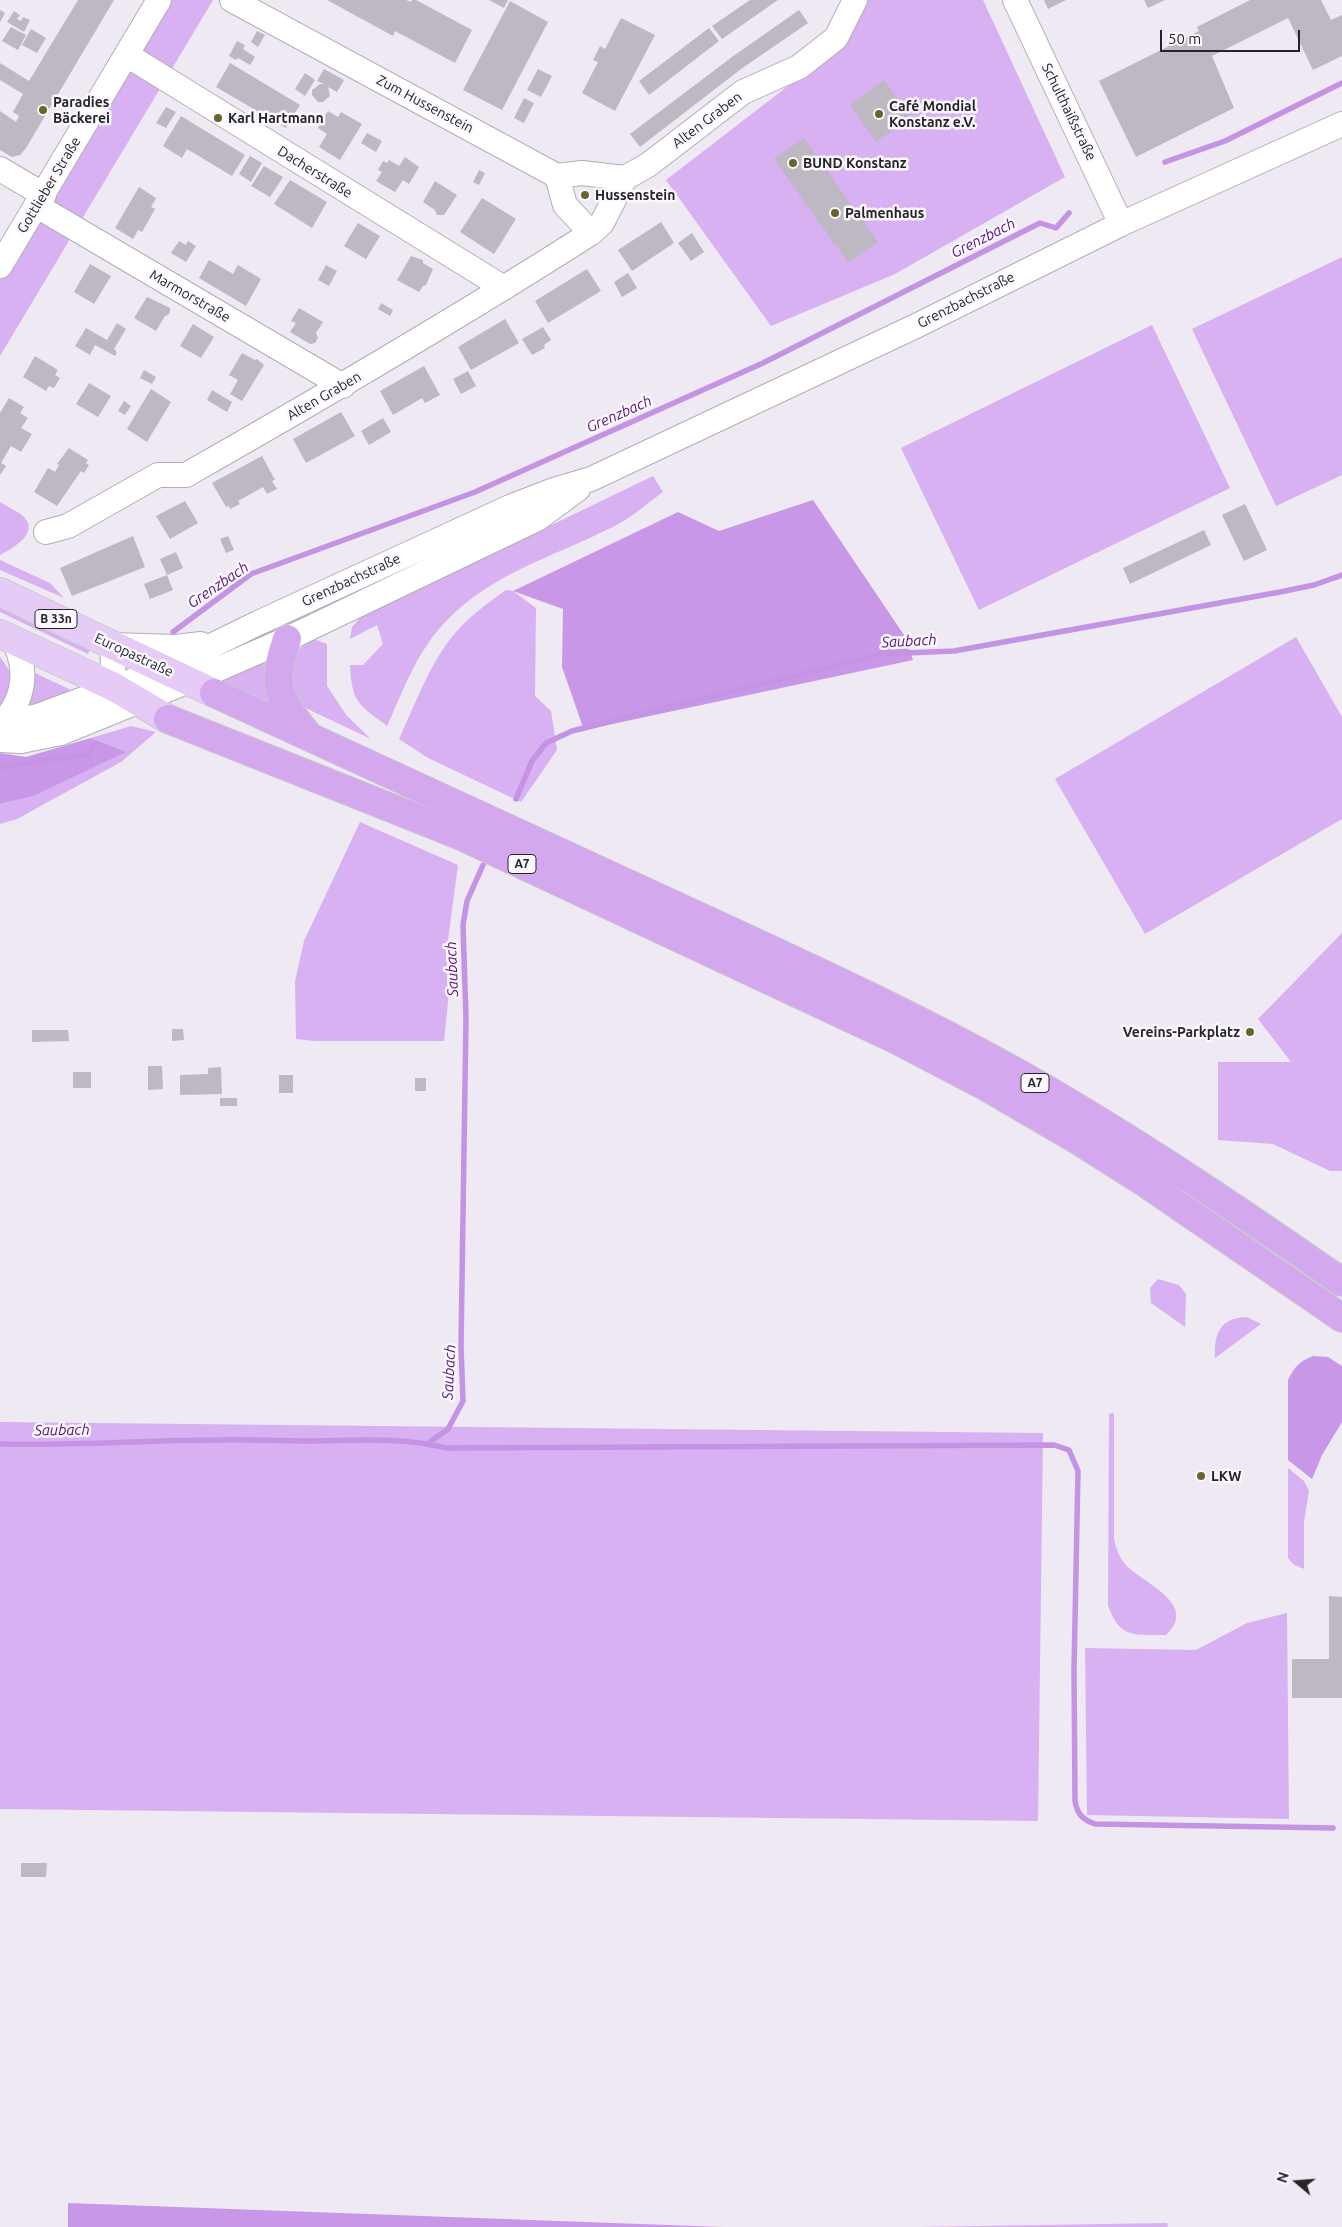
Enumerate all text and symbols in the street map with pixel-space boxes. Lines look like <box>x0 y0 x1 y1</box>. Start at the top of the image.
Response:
scale bar <box>1162 20 1302 52</box>
text: 50 m <box>1168 30 1201 47</box>
street label: Schulthaißstraße <box>1038 61 1100 163</box>
street label: Zum Hussenstein <box>374 71 476 137</box>
street label: Alten Graben <box>669 88 745 152</box>
place label: Paradies Bäckerei <box>53 94 110 126</box>
place label: Café Mondial Konstanz e.V. <box>889 98 976 130</box>
marker: Paradies Bäckerei <box>37 104 49 116</box>
marker: Café Mondial Konstanz e.V. <box>873 108 885 120</box>
place label: Karl Hartmann <box>228 110 324 126</box>
marker: Karl Hartmann <box>212 112 224 124</box>
street label: Gottlieber Straße <box>14 134 84 236</box>
street label: Dacherstraße <box>275 142 355 202</box>
place label: BUND Konstanz <box>803 155 907 171</box>
marker: BUND Konstanz <box>787 157 799 169</box>
place label: Hussenstein <box>595 187 675 203</box>
marker: Hussenstein <box>579 189 591 201</box>
place label: Palmenhaus <box>845 205 924 221</box>
marker: Palmenhaus <box>829 207 841 219</box>
water label: Grenzbach <box>948 214 1018 262</box>
street label: Marmorstraße <box>147 266 233 326</box>
street label: Grenzbachstraße <box>915 268 1017 332</box>
street label: Alten Graben <box>284 368 364 424</box>
water label: Grenzbach <box>583 392 655 436</box>
street label: Grenzbachstraße <box>299 550 403 610</box>
water label: Grenzbach <box>184 558 252 612</box>
road number: B 33n <box>35 610 77 628</box>
street label: Europastraße <box>92 629 176 681</box>
water label: Saubach <box>881 631 937 651</box>
road number: A7 <box>508 854 536 874</box>
water label: Saubach <box>442 941 462 997</box>
place label: Vereins-Parkplatz <box>1123 1024 1240 1040</box>
marker: Vereins-Parkplatz <box>1244 1026 1256 1038</box>
road number: A7 <box>1021 1074 1049 1092</box>
water label: Saubach <box>439 1344 459 1400</box>
water label: Saubach <box>34 1421 90 1439</box>
place label: LKW <box>1211 1468 1241 1484</box>
marker: LKW <box>1195 1470 1207 1482</box>
north arrow <box>1272 2157 1322 2207</box>
text: N <box>1274 2170 1292 2185</box>

